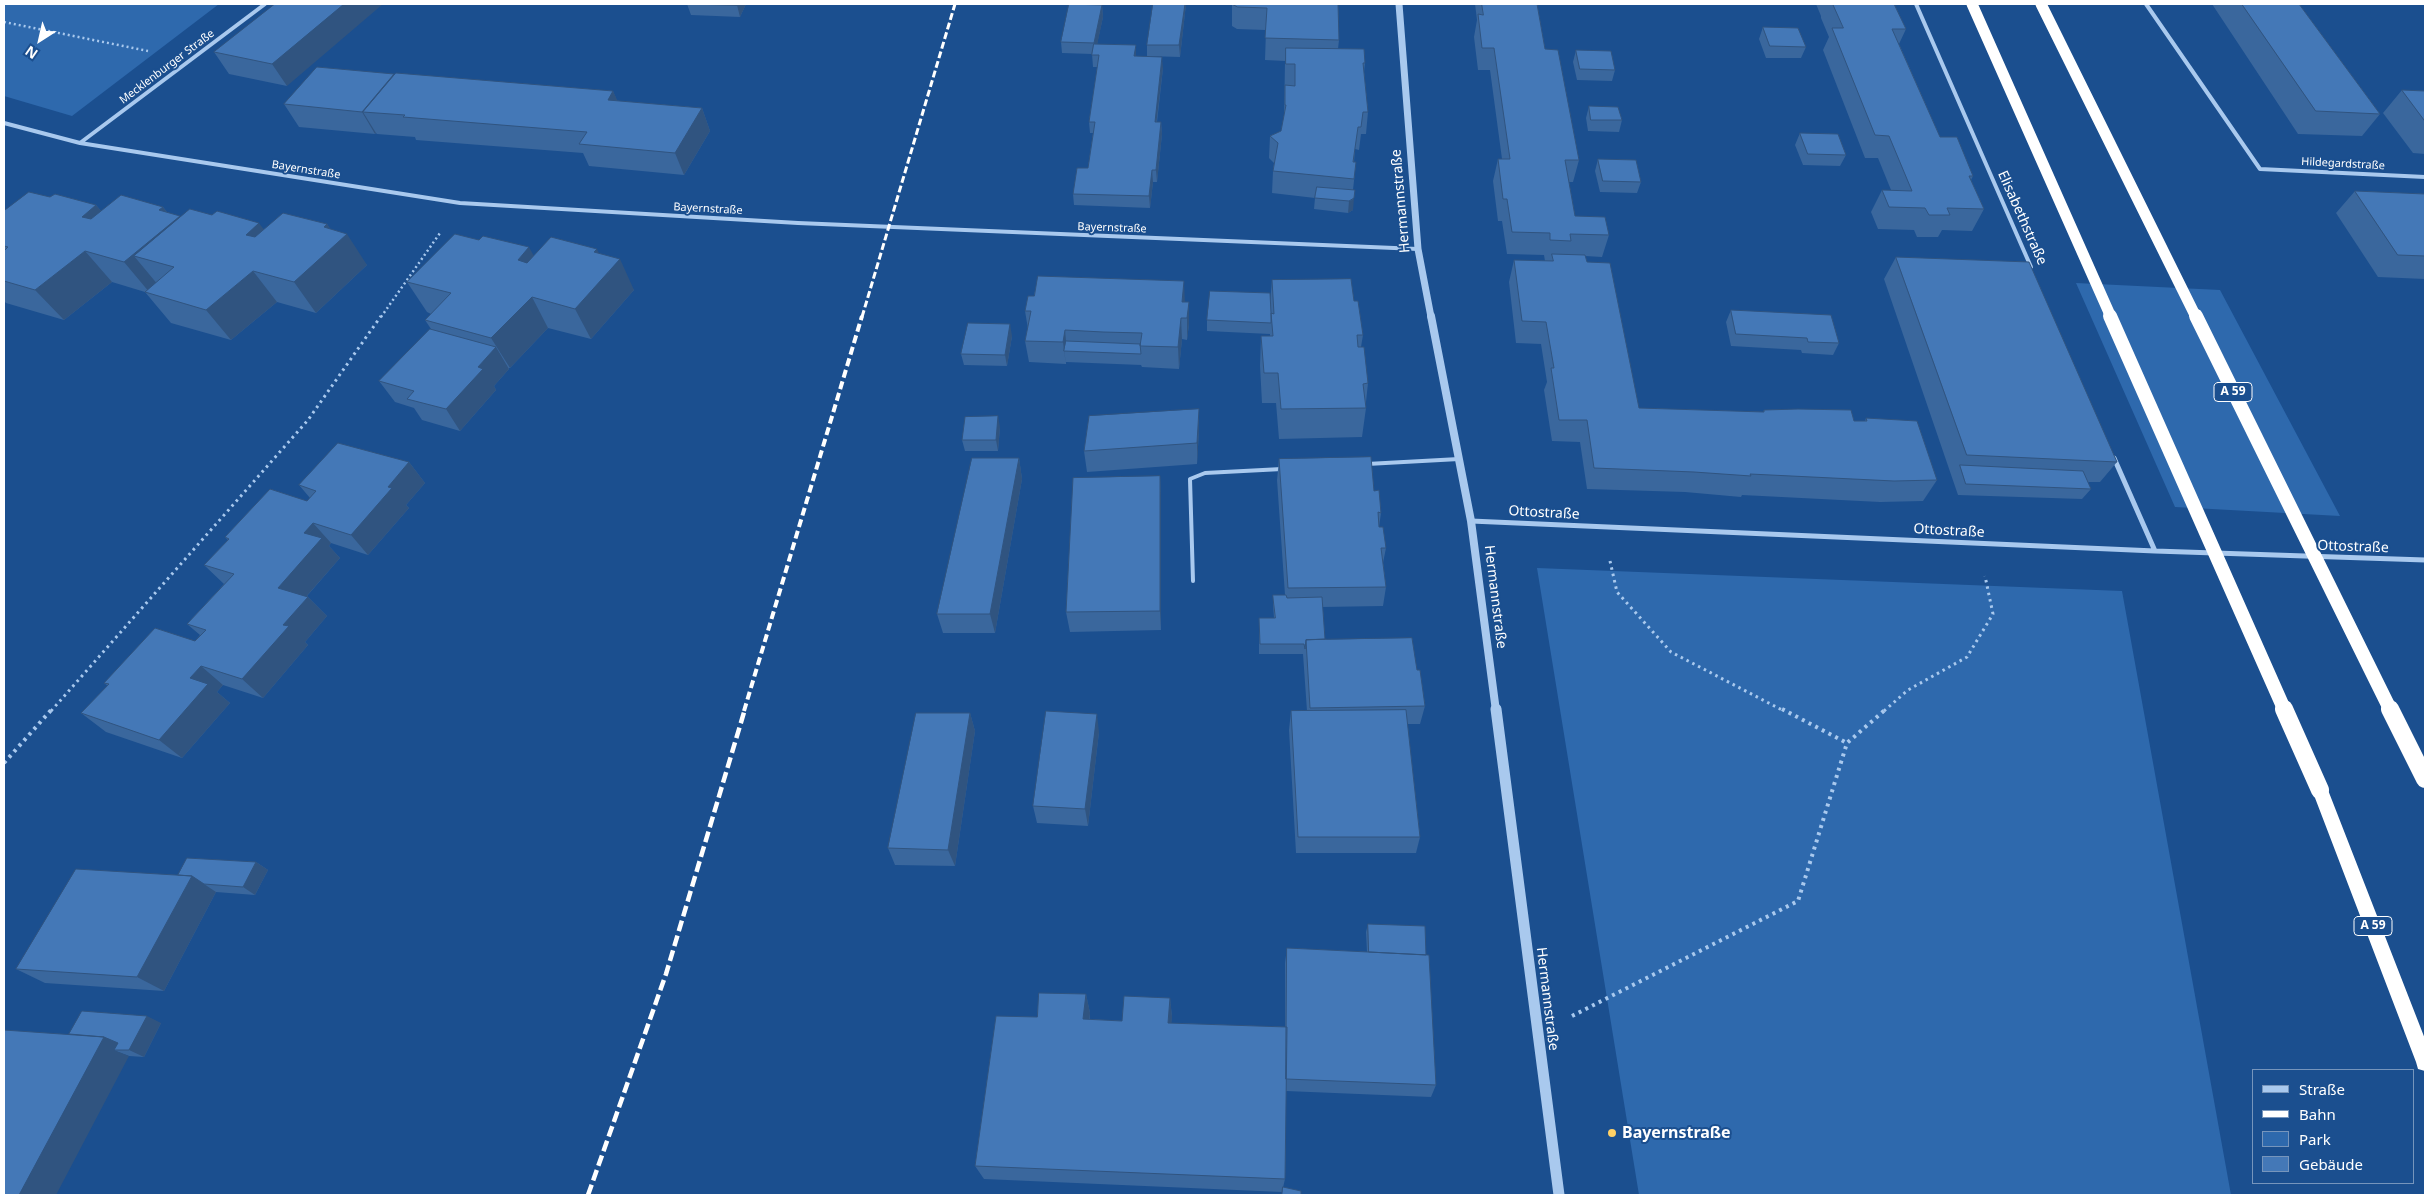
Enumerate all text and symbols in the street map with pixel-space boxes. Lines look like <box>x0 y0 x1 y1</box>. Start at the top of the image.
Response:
north arrow <box>15 15 65 65</box>
street label: Mecklenburger Straße <box>117 27 217 107</box>
text: N <box>21 42 41 64</box>
street label: Hermannstraße <box>1388 148 1414 254</box>
street label: Hildegardstraße <box>2301 155 2385 173</box>
street label: Bayernstraße <box>271 158 341 182</box>
street label: Elisabethstraße <box>1994 168 2050 268</box>
street label: Bayernstraße <box>673 201 743 217</box>
street label: Bayernstraße <box>1077 220 1147 236</box>
road number: A 59 <box>2214 382 2252 402</box>
street label: Ottostraße <box>1508 503 1580 523</box>
street label: Ottostraße <box>1913 521 1985 541</box>
street label: Ottostraße <box>2317 537 2389 557</box>
street label: Hermannstraße <box>1480 544 1510 650</box>
road number: A 59 <box>2354 916 2392 936</box>
street label: Hermannstraße <box>1532 946 1562 1052</box>
legend <box>2252 1069 2414 1184</box>
text: Straße <box>2299 1079 2345 1099</box>
text: Bahn <box>2299 1104 2336 1124</box>
place label: Bayernstraße <box>1622 1123 1731 1143</box>
marker: Bayernstraße <box>1606 1127 1618 1139</box>
text: Park <box>2299 1129 2331 1149</box>
text: Gebäude <box>2299 1154 2363 1174</box>

